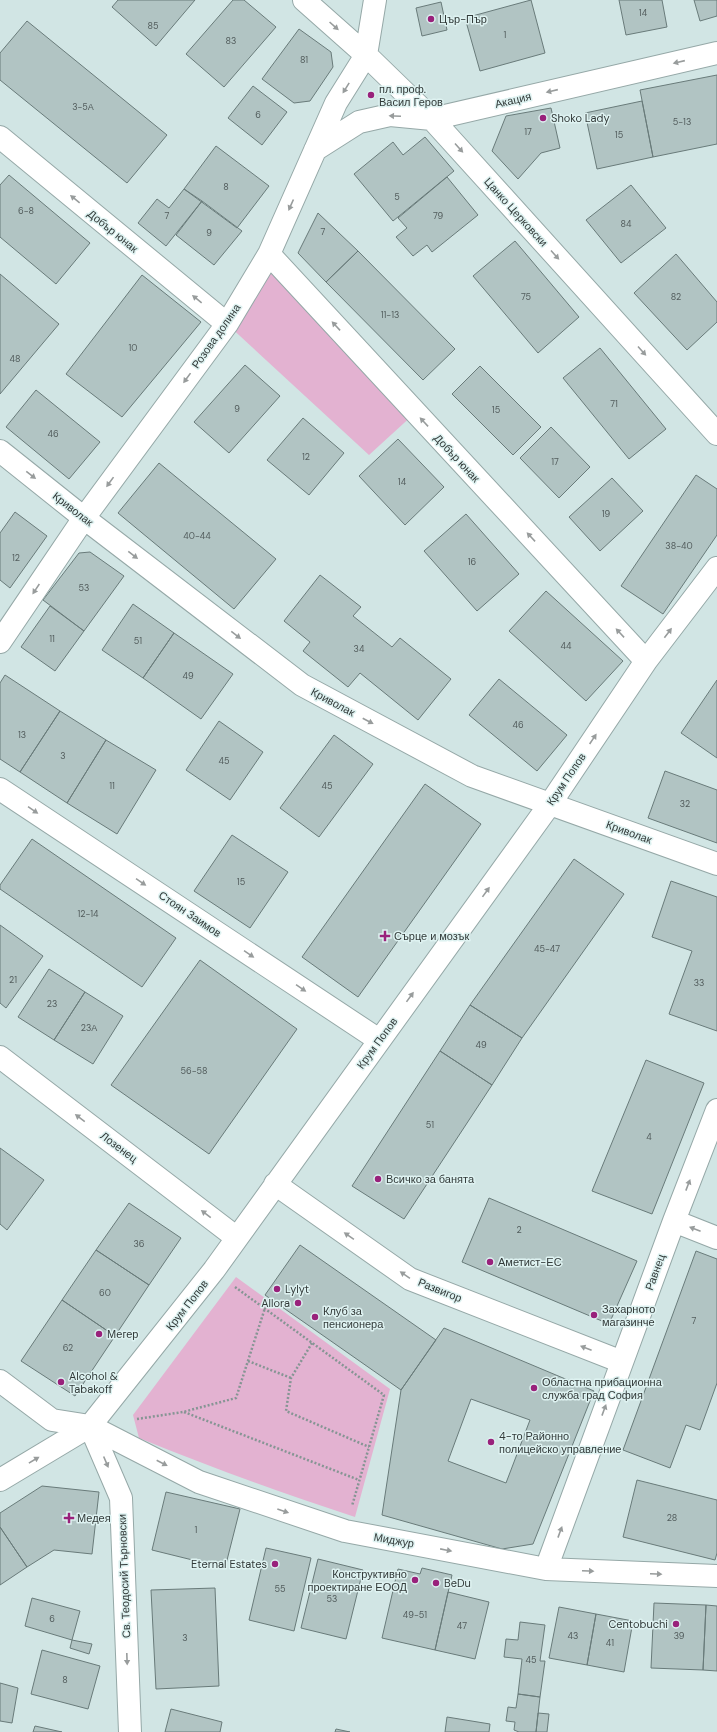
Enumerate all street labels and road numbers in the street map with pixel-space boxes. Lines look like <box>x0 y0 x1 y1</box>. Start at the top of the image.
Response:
street label: Акация <box>493 89 533 111</box>
street label: Цанко Церковски <box>481 175 551 249</box>
street label: Добър юнак <box>85 206 141 256</box>
street label: Розова долина <box>189 300 244 371</box>
street label: Добър юнак <box>431 431 483 485</box>
street label: Криволак <box>50 489 96 529</box>
street label: Криволак <box>309 685 357 719</box>
street label: Крум Попов <box>543 750 589 808</box>
street label: Криволак <box>604 817 654 847</box>
street label: Стоян Заимов <box>156 888 224 940</box>
street label: Крум Попов <box>354 1014 400 1071</box>
street label: Лозенец <box>98 1129 141 1166</box>
street label: Равнец <box>642 1251 668 1292</box>
street label: Развигор <box>416 1275 464 1305</box>
street label: Крум Попов <box>163 1277 211 1333</box>
street label: Св. Теодосий Търновски <box>115 1514 133 1638</box>
street label: Миджур <box>373 1530 415 1550</box>

